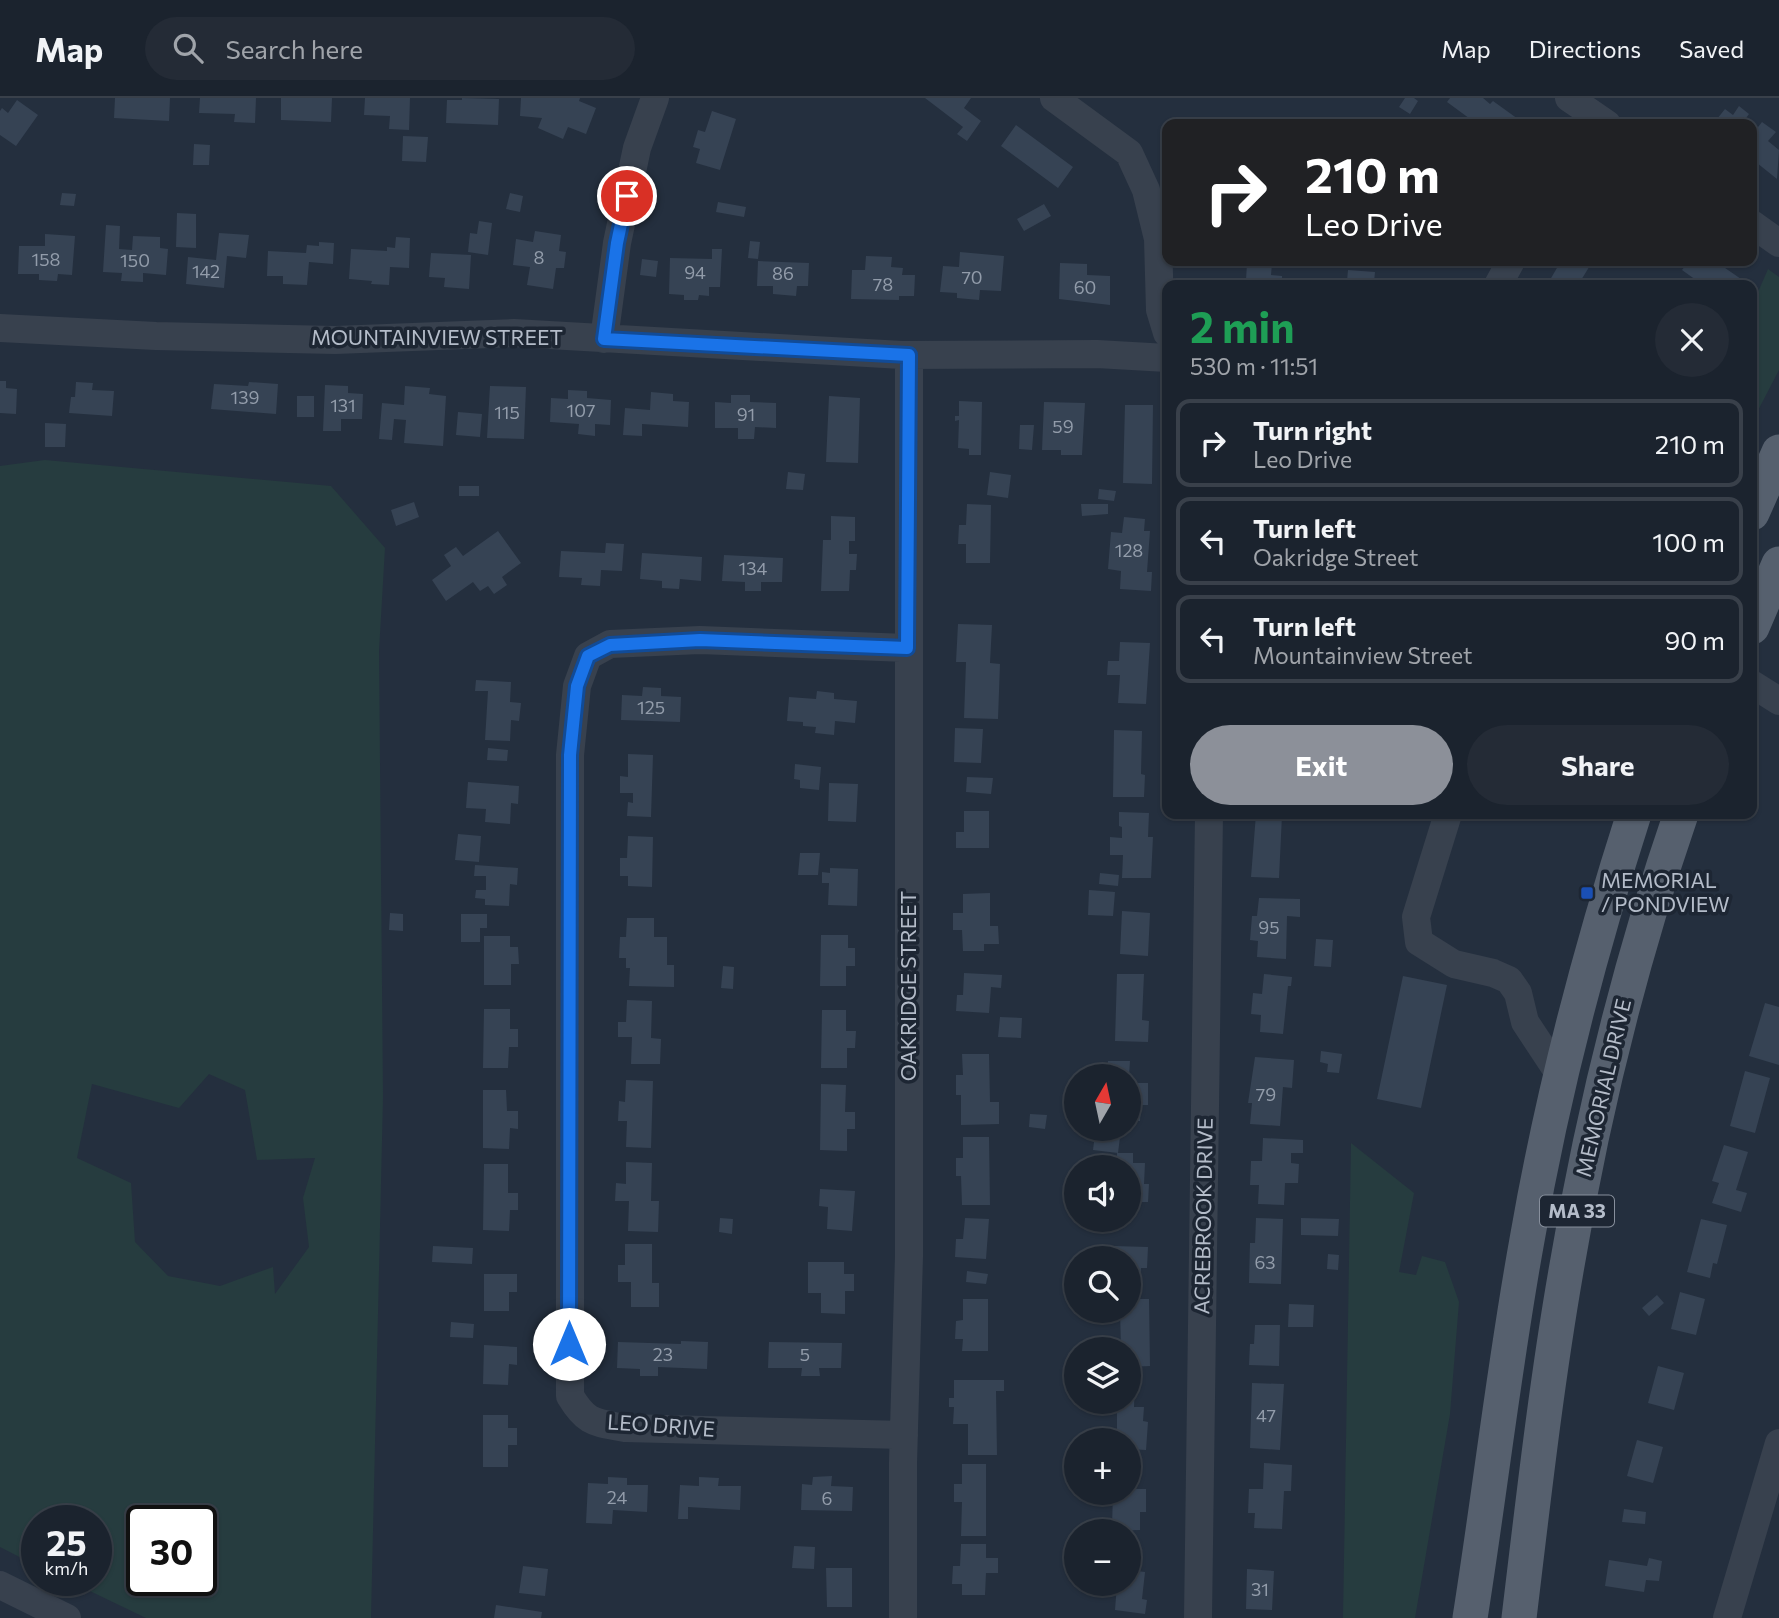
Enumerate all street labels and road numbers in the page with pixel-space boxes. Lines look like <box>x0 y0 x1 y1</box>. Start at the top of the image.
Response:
street label: MOUNTAINVIEW STREET <box>311 324 563 349</box>
street label: OAKRIDGE STREET <box>895 891 920 1081</box>
street label: MEMORIAL DRIVE <box>1570 996 1635 1179</box>
street label: ACREBROOK DRIVE <box>1188 1117 1217 1315</box>
road number: MA 33 <box>1540 1196 1614 1226</box>
street label: LEO DRIVE <box>606 1408 716 1441</box>

